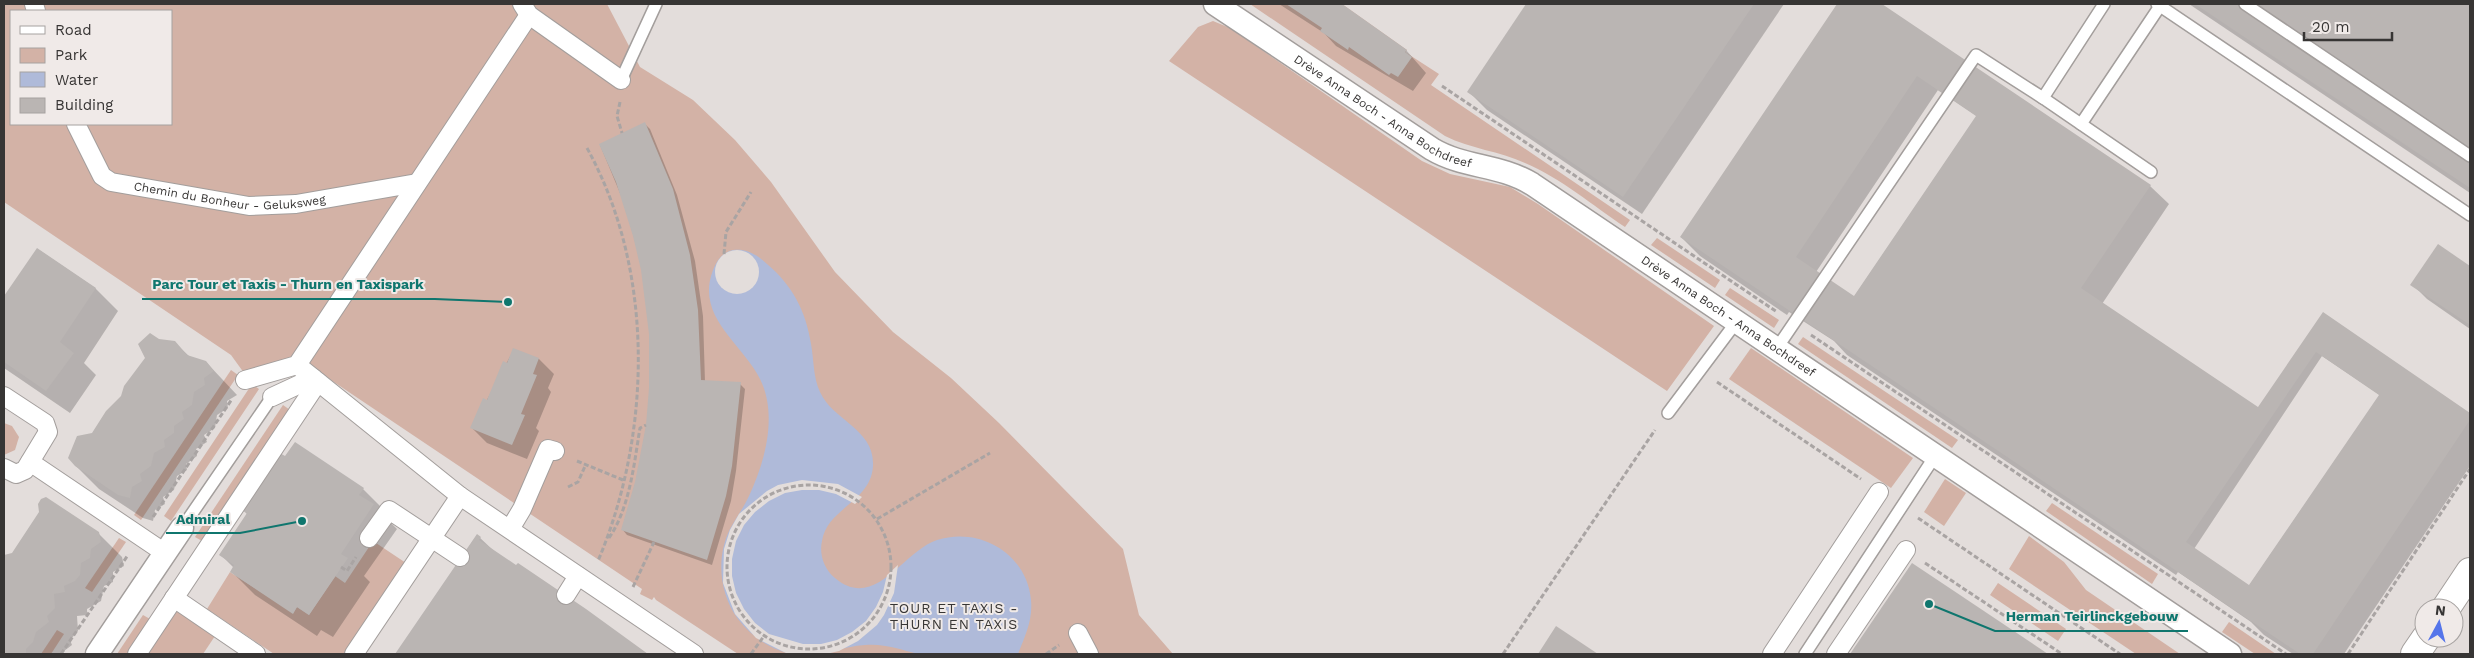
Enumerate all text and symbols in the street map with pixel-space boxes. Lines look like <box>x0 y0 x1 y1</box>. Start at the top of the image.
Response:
legend <box>10 10 172 125</box>
scale bar <box>2304 10 2392 42</box>
text: 20 m <box>2312 18 2350 36</box>
text: Road <box>55 21 92 39</box>
text: Park <box>55 46 88 64</box>
street label: Drève Anna Boch - Anna Bochdreef <box>1291 52 1474 171</box>
text: Water <box>55 71 98 89</box>
text: Building <box>55 96 113 114</box>
street label: Chemin du Bonheur - Geluksweg <box>133 179 327 213</box>
street label: Drève Anna Boch - Anna Bochdreef <box>1639 253 1818 380</box>
callout: Parc Tour et Taxis - Thurn en Taxispark <box>142 270 435 299</box>
text: Parc Tour et Taxis - Thurn en Taxispark <box>152 276 424 292</box>
callout: Admiral <box>166 504 240 533</box>
text: Admiral <box>176 511 230 527</box>
north arrow <box>2414 598 2464 648</box>
district label: TOUR ET TAXIS - THURN EN TAXIS <box>890 600 1018 632</box>
callout: Herman Teirlinckgebouw <box>1995 602 2188 631</box>
text: N <box>2434 602 2447 619</box>
text: Herman Teirlinckgebouw <box>2006 608 2179 624</box>

